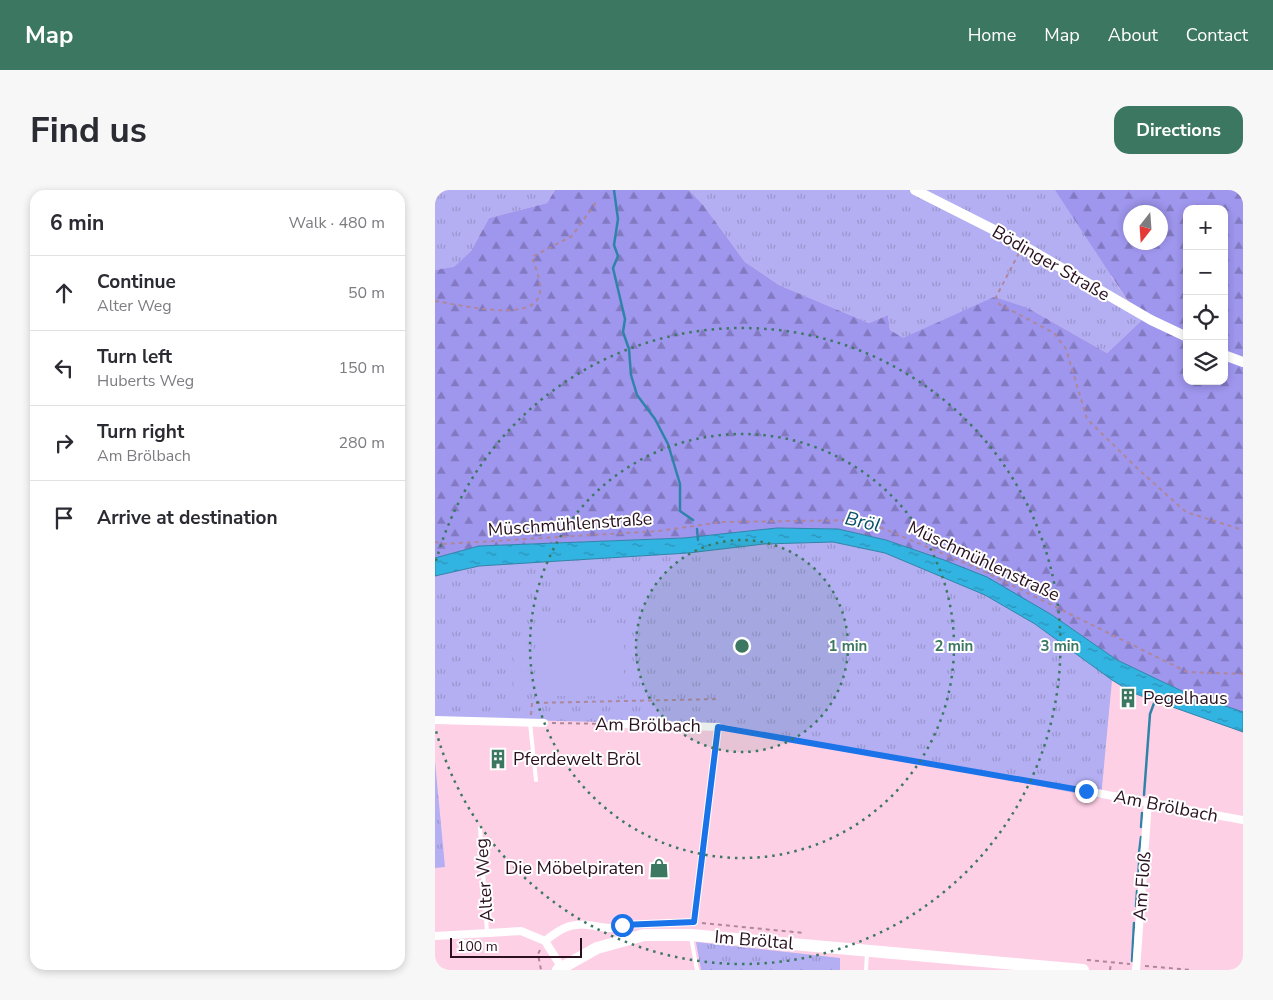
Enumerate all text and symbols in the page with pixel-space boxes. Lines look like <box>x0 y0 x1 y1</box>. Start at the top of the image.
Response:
text: Map <box>25 19 73 51</box>
text: Home <box>968 23 1016 47</box>
text: Map <box>1044 23 1080 47</box>
text: About <box>1108 23 1158 47</box>
text: Contact <box>1186 23 1248 47</box>
button: Directions <box>1114 106 1243 154</box>
text: Find us <box>30 107 147 154</box>
north arrow <box>1123 205 1168 250</box>
map controls <box>1183 205 1228 385</box>
button: + <box>1183 205 1228 250</box>
text: 6 min <box>50 209 104 237</box>
text: Walk · 480 m <box>289 212 385 234</box>
street label: Bödinger Straße <box>988 220 1114 306</box>
button: − <box>1183 250 1228 295</box>
text: Continue <box>97 269 176 295</box>
icon: ahead <box>50 279 78 307</box>
text: 50 m <box>348 282 385 304</box>
text: Alter Weg <box>97 295 172 317</box>
button: locate <box>1183 295 1228 340</box>
button: layers <box>1183 340 1228 385</box>
text: Turn left <box>97 344 172 370</box>
icon: left <box>50 354 78 382</box>
text: 150 m <box>338 357 385 379</box>
text: Huberts Weg <box>97 370 194 392</box>
text: Turn right <box>97 419 184 445</box>
icon: right <box>50 429 78 457</box>
text: 280 m <box>338 432 385 454</box>
text: Am Brölbach <box>97 445 191 467</box>
icon: arrive <box>50 504 78 532</box>
text: Arrive at destination <box>97 505 278 531</box>
water label: Bröl <box>842 505 883 539</box>
street label: Müschmühlenstraße <box>487 506 653 542</box>
street label: Müschmühlenstraße <box>904 515 1064 607</box>
text: 1 min <box>829 636 867 656</box>
text: 2 min <box>935 636 973 656</box>
text: 3 min <box>1041 636 1079 656</box>
centre of rings <box>733 637 751 655</box>
place label: Pegelhaus <box>1143 686 1228 710</box>
building icon: Pegelhaus <box>1117 687 1139 709</box>
street label: Am Brölbach <box>595 712 701 738</box>
place label: Pferdewelt Bröl <box>513 747 641 771</box>
building icon: Pferdewelt Bröl <box>487 748 509 770</box>
route end <box>1075 780 1098 803</box>
street label: Am Brölbach <box>1112 784 1220 828</box>
street label: Alter Weg <box>469 837 499 923</box>
street label: Am Floß <box>1128 851 1156 921</box>
place label: Die Möbelpiraten <box>505 856 644 880</box>
shop icon: Die Möbelpiraten <box>648 857 670 879</box>
route start <box>611 914 634 937</box>
street label: Im Bröltal <box>713 925 795 955</box>
scale bar <box>450 935 583 958</box>
text: 100 m <box>457 937 498 956</box>

